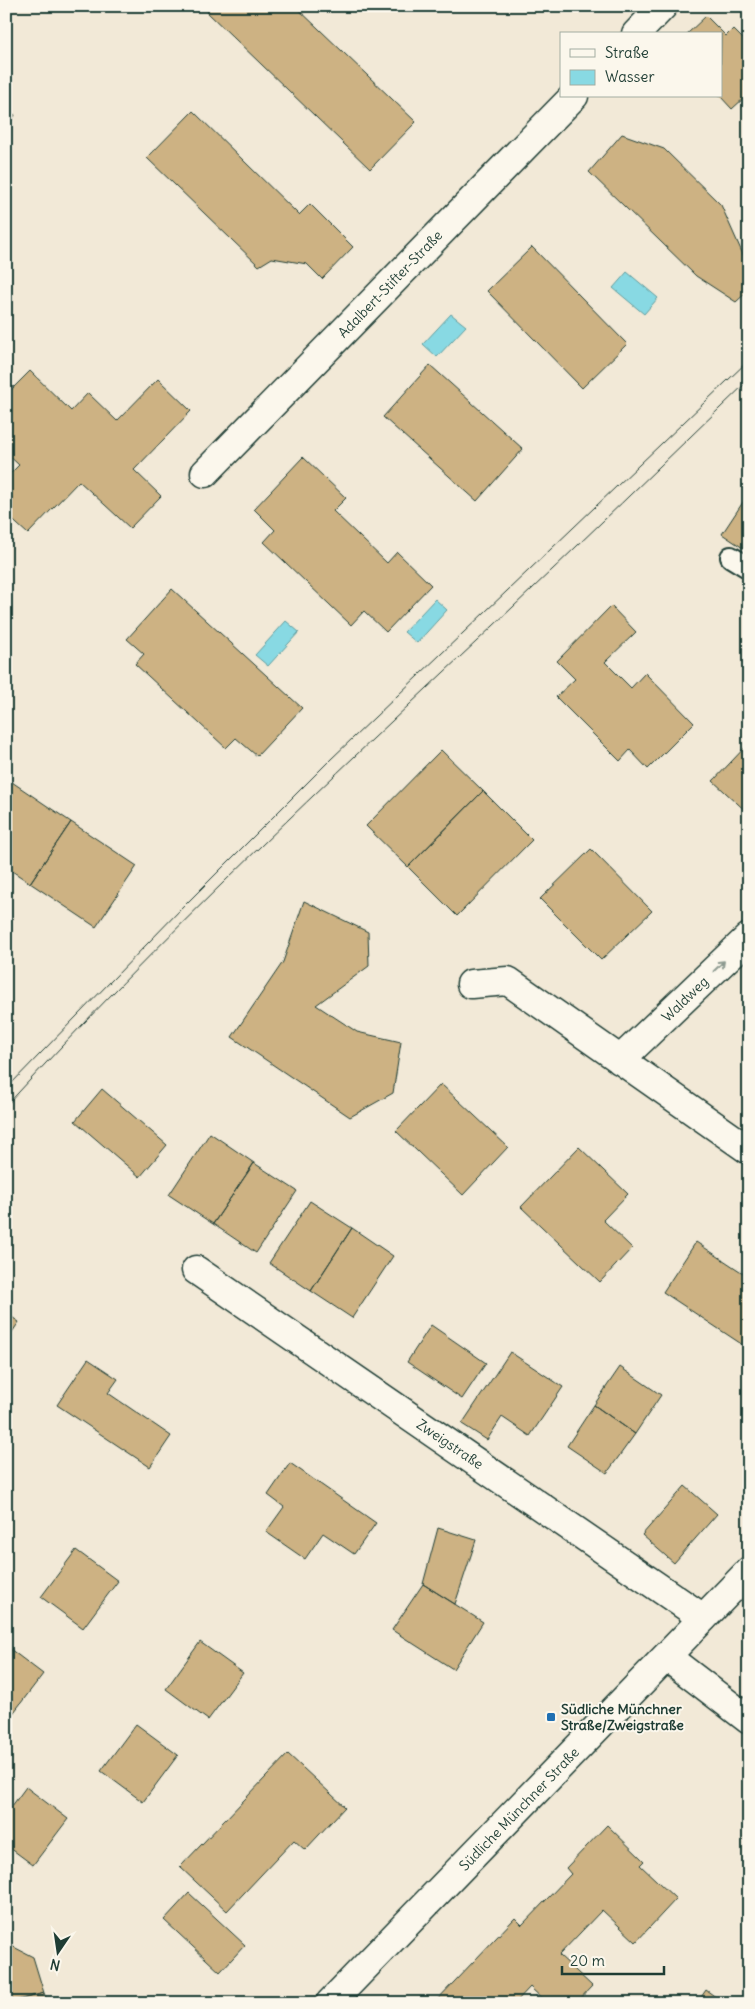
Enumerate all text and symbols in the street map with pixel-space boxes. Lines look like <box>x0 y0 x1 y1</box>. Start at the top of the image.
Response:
legend <box>560 32 722 98</box>
text: Straße <box>605 43 649 62</box>
text: Wasser <box>605 67 655 86</box>
street label: Adalbert-Stifter-Straße <box>334 226 446 342</box>
one-way arrow <box>712 960 725 972</box>
street label: Waldweg <box>658 972 712 1026</box>
street label: Zweigstraße <box>413 1415 487 1473</box>
place label: Südliche Münchner Straße/Zweigstraße <box>561 1700 684 1734</box>
marker: Südliche Münchner Straße/Zweigstraße <box>545 1711 557 1723</box>
street label: Südliche Münchner Straße <box>455 1743 583 1875</box>
north arrow <box>32 1926 82 1976</box>
scale bar <box>562 1944 665 1976</box>
text: 20 m <box>570 1951 605 1970</box>
text: N <box>48 1955 62 1975</box>

